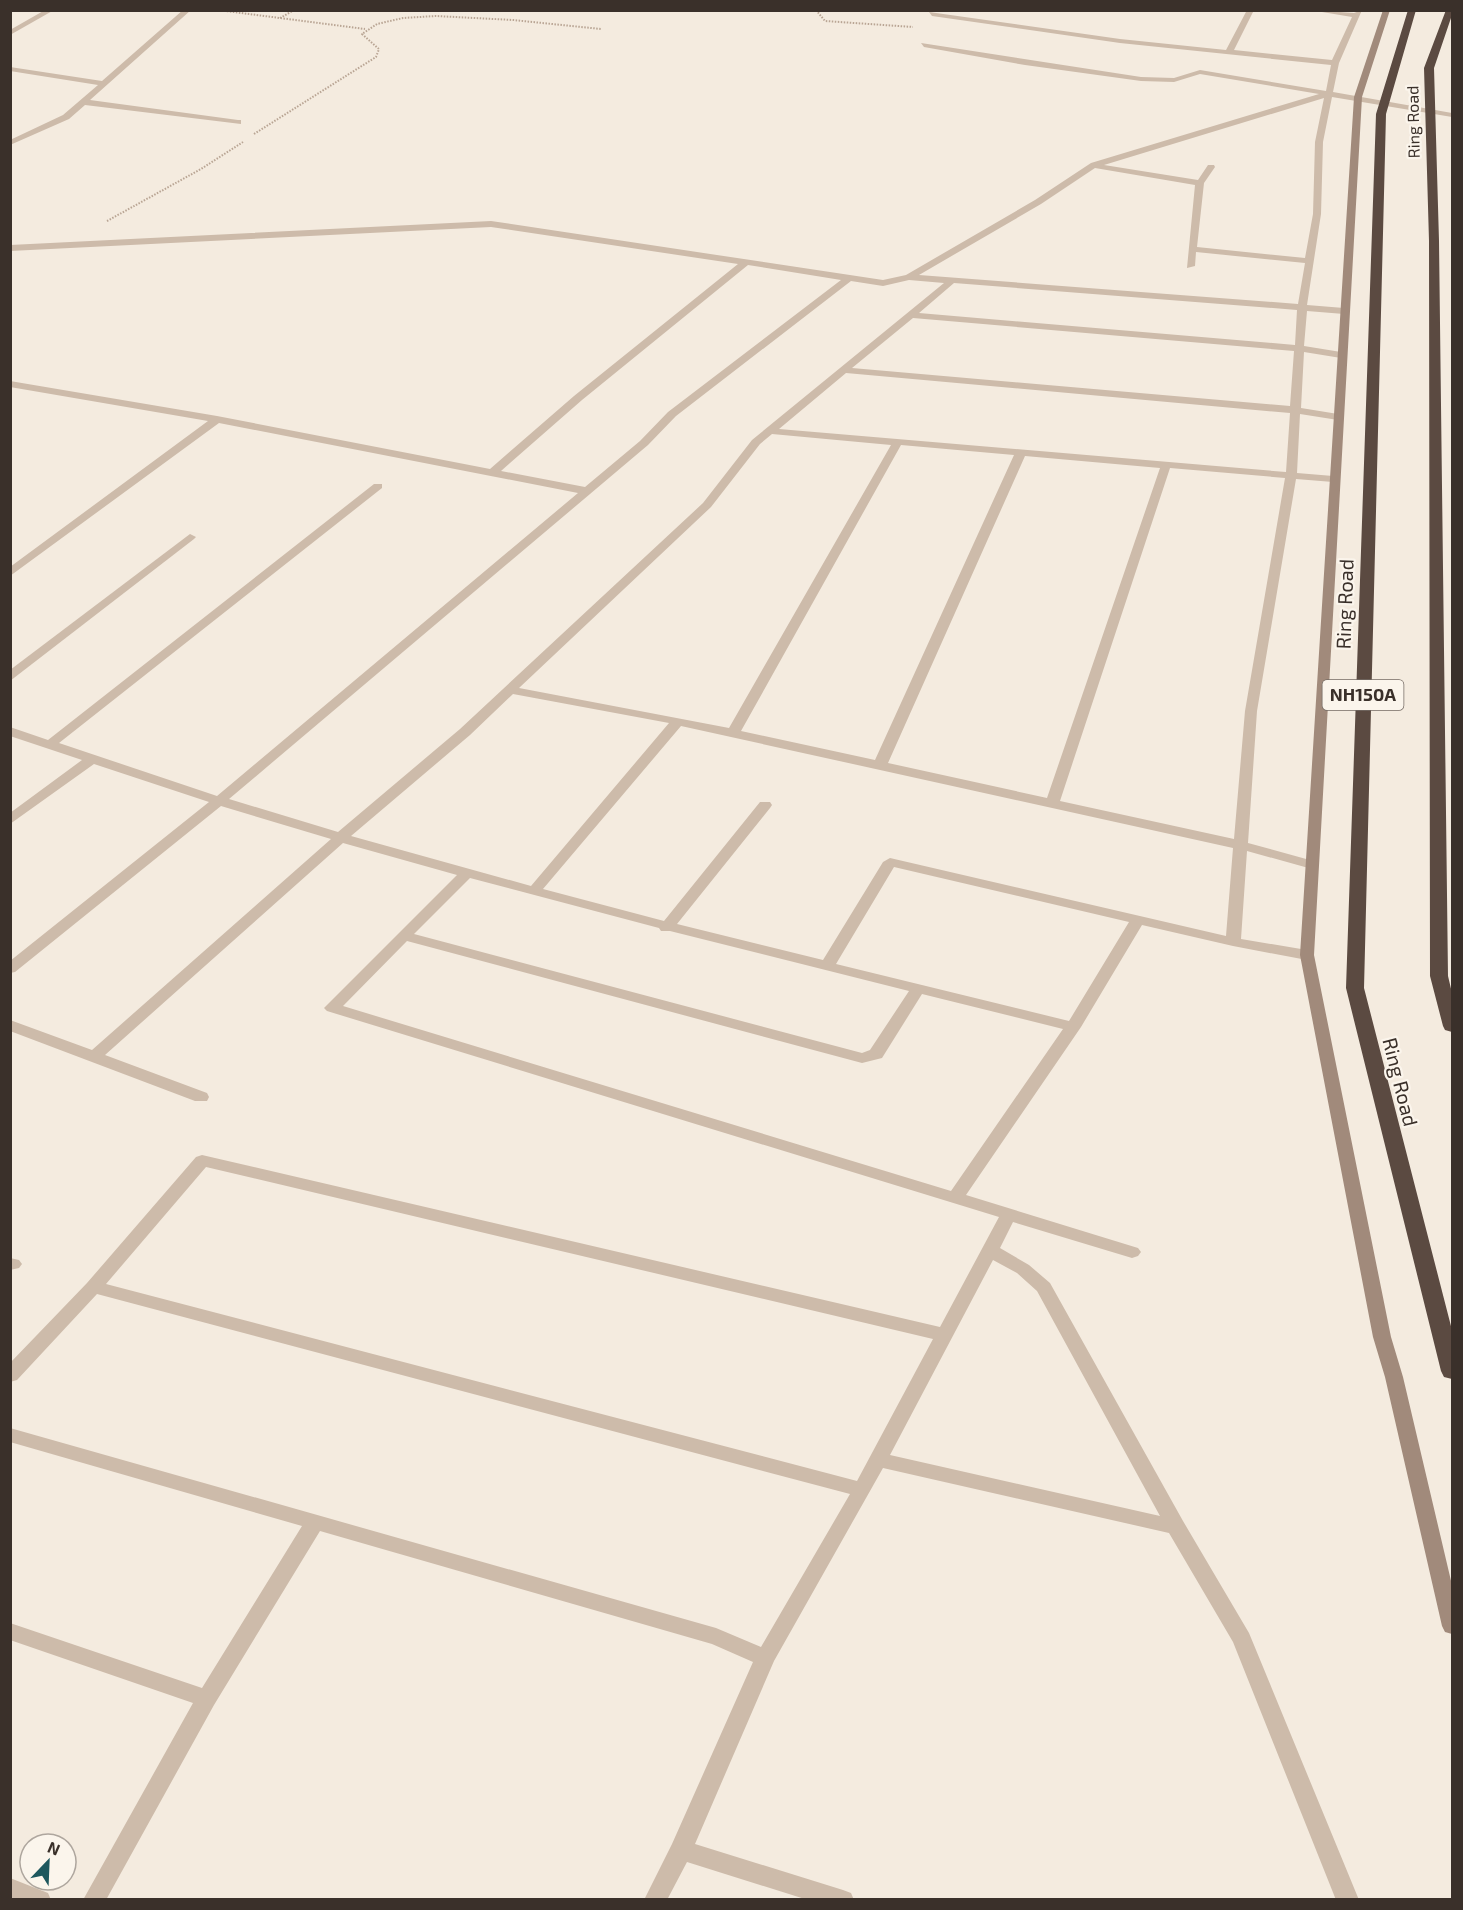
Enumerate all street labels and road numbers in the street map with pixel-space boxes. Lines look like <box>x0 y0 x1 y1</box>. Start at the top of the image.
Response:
street label: Ring Road <box>1402 86 1423 158</box>
street label: Ring Road <box>1330 558 1358 650</box>
road number: NH150A <box>1322 680 1404 710</box>
street label: Ring Road <box>1378 1035 1424 1129</box>

